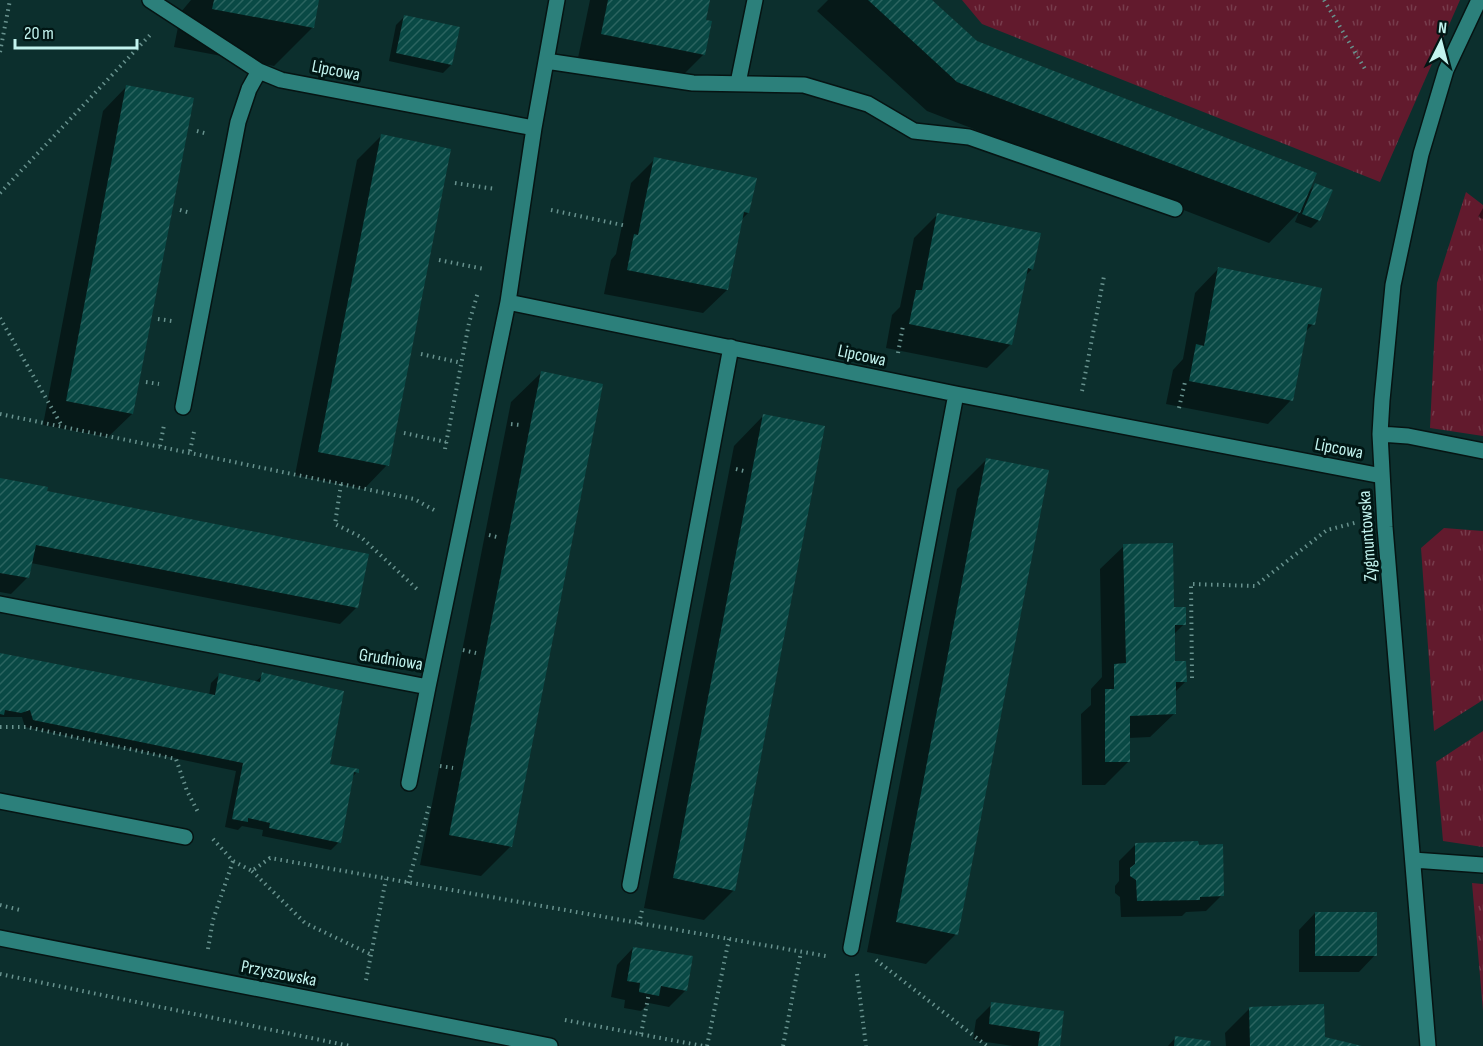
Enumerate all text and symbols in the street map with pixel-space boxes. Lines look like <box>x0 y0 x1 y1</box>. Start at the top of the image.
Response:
scale bar <box>15 12 136 50</box>
north arrow <box>1411 12 1471 72</box>
text: N <box>1437 19 1448 38</box>
text: 20 m <box>24 23 54 44</box>
street label: Lipcowa <box>310 56 362 85</box>
street label: Lipcowa <box>836 340 888 371</box>
street label: Lipcowa <box>1313 434 1365 463</box>
street label: Zygmuntowska <box>1354 490 1381 582</box>
street label: Grudniowa <box>357 644 424 675</box>
street label: Przyszowska <box>239 956 319 991</box>

